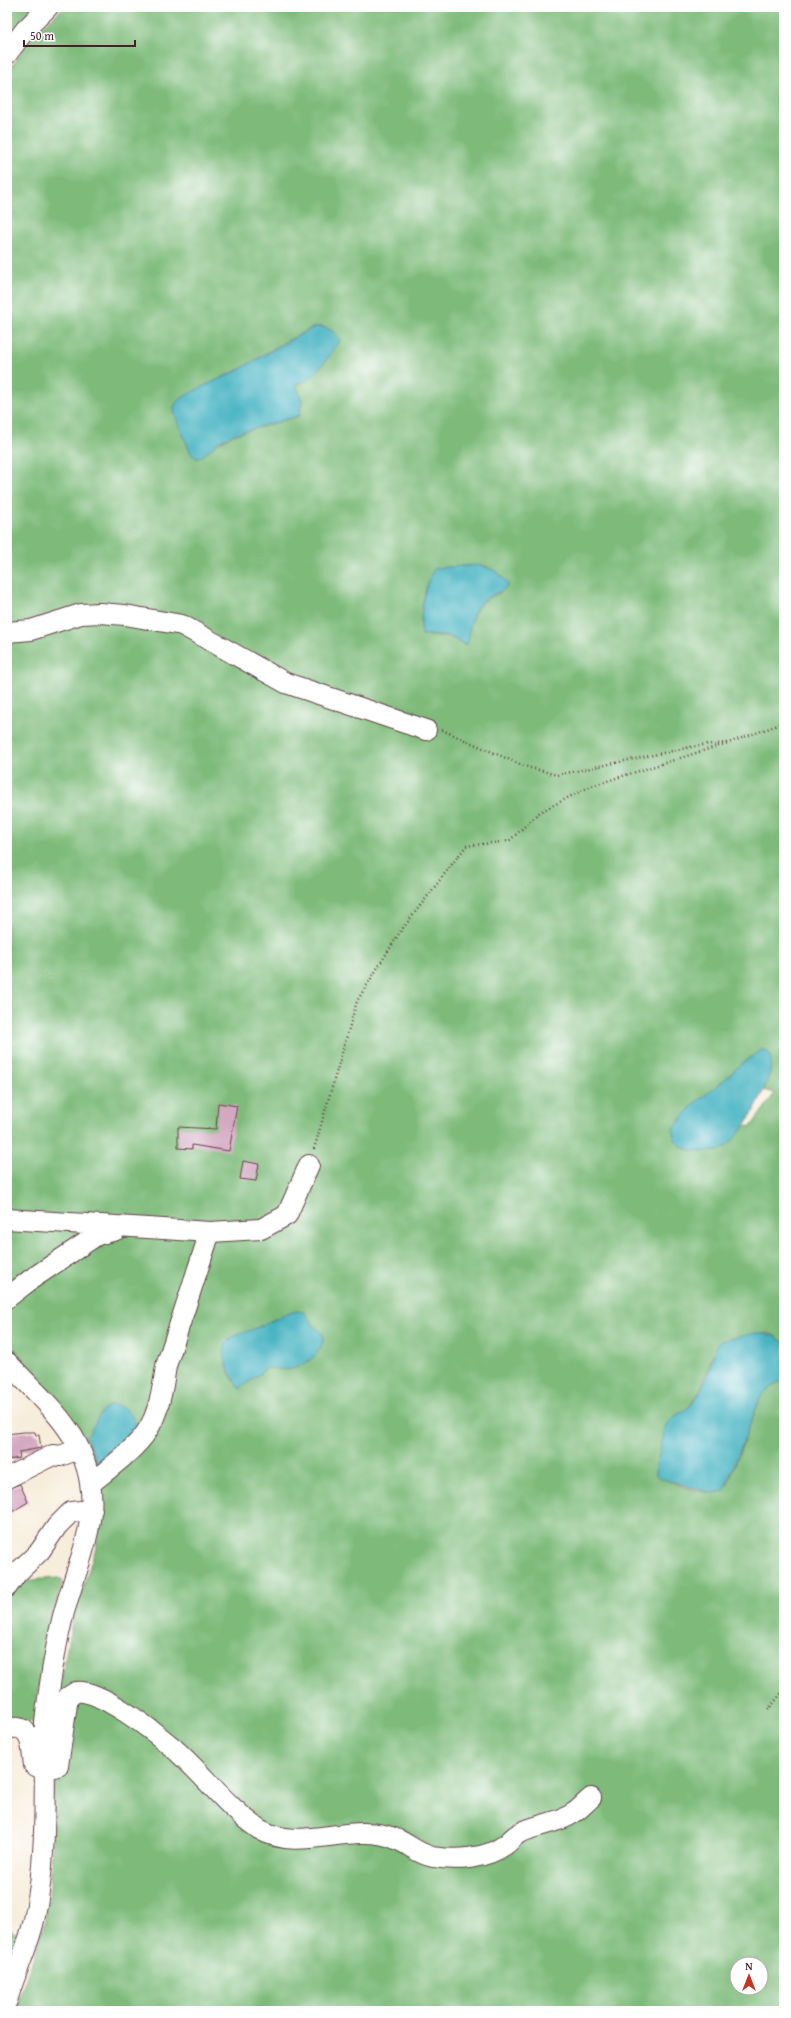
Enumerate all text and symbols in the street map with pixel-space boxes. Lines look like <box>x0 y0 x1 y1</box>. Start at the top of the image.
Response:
scale bar <box>24 22 135 48</box>
text: 50 m <box>30 27 54 44</box>
north arrow <box>729 1956 769 1996</box>
text: N <box>745 1958 753 1974</box>

